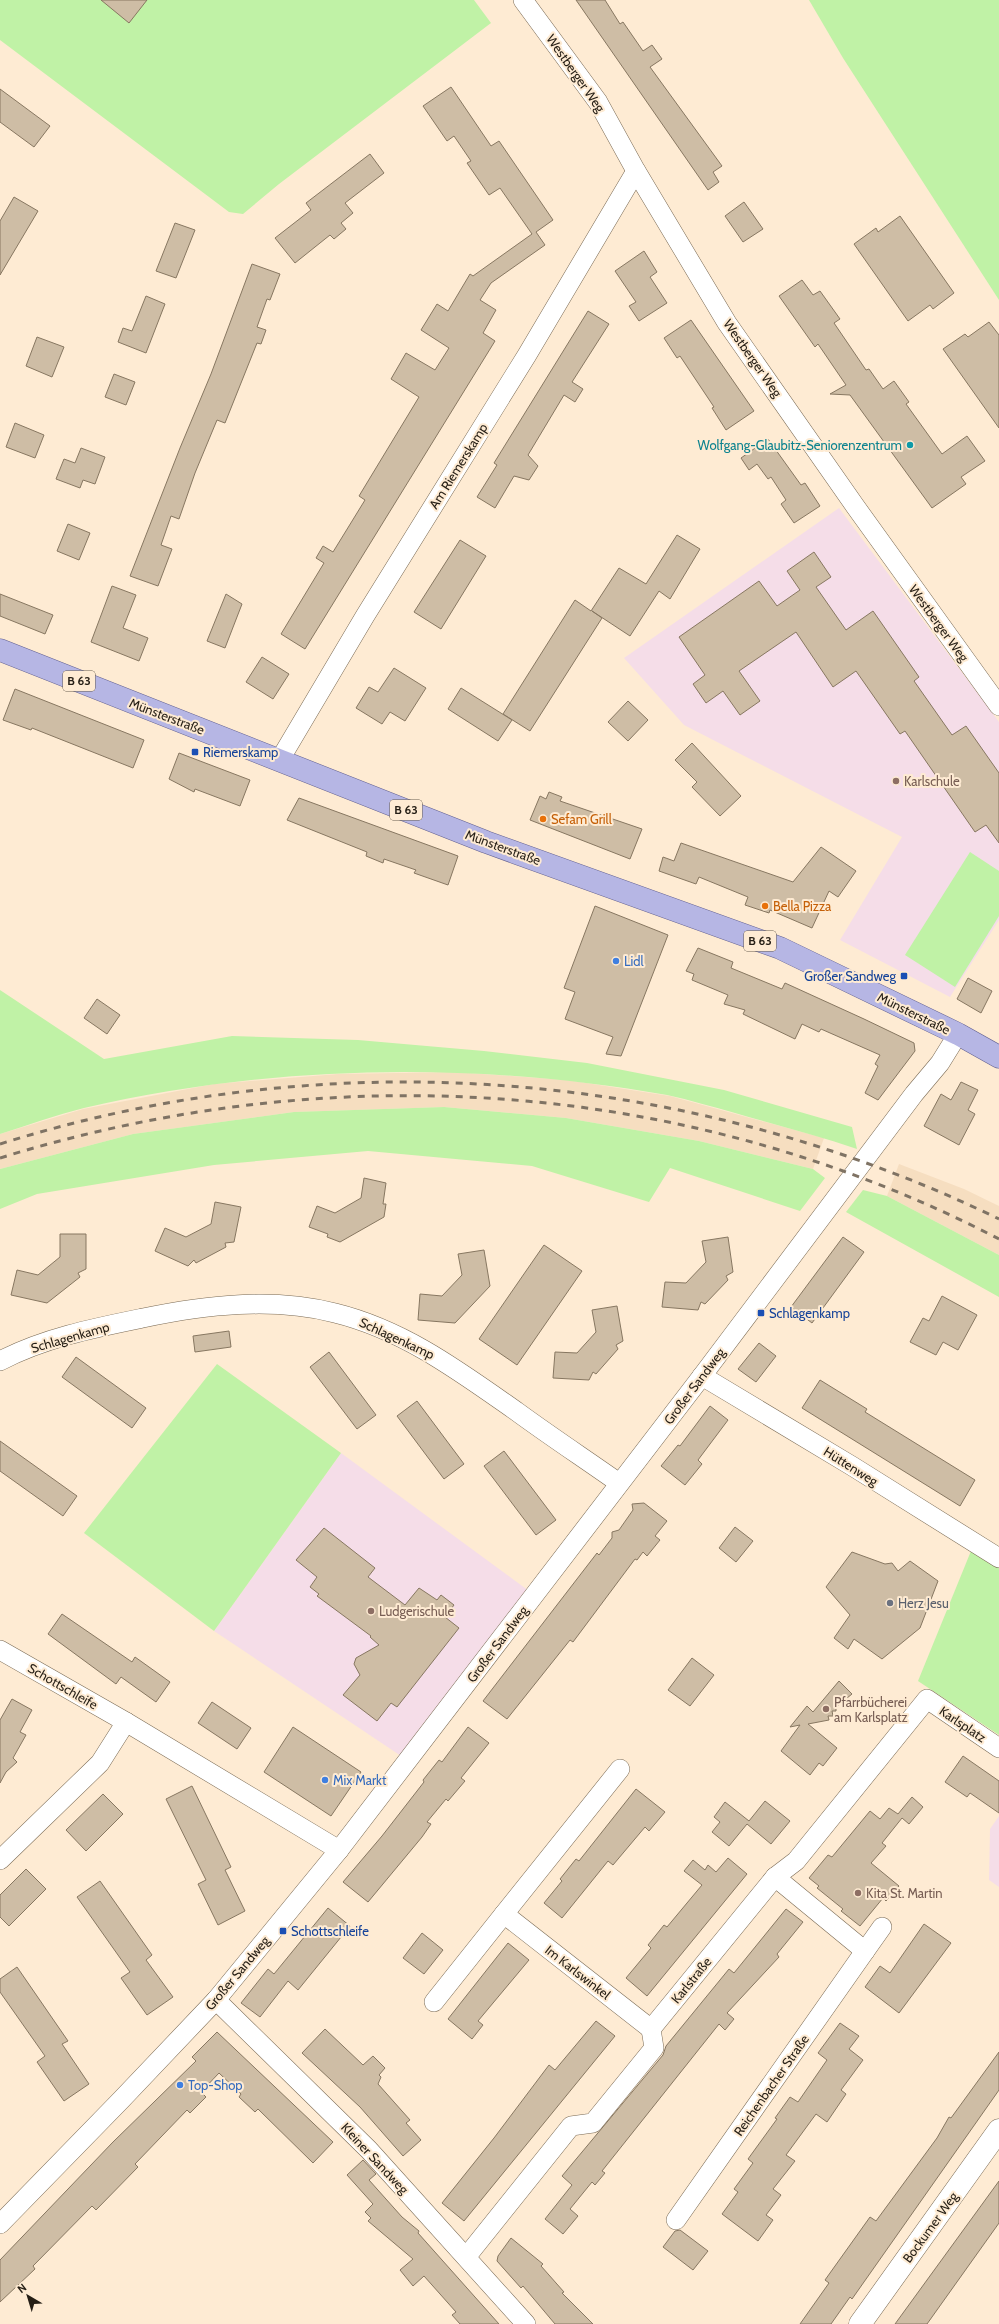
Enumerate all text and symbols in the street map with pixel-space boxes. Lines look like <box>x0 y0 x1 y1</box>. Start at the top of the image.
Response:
street label: Westberger Weg <box>543 31 609 115</box>
street label: Westberger Weg <box>720 316 786 400</box>
street label: Am Riemerskamp <box>425 420 491 512</box>
place label: Wolfgang-Glaubitz-Seniorenzentrum <box>698 437 902 453</box>
marker: Wolfgang-Glaubitz-Seniorenzentrum <box>905 440 915 450</box>
street label: Westberger Weg <box>906 581 973 665</box>
road number: B 63 <box>63 671 95 691</box>
street label: Münsterstraße <box>127 694 207 738</box>
place label: Riemerskamp <box>203 744 278 760</box>
marker: Riemerskamp <box>190 747 200 757</box>
place label: Karlschule <box>904 773 960 789</box>
marker: Karlschule <box>891 776 901 786</box>
road number: B 63 <box>390 800 422 820</box>
place label: Sefam Grill <box>551 811 612 827</box>
marker: Sefam Grill <box>538 814 548 824</box>
street label: Münsterstraße <box>463 826 543 868</box>
place label: Bella Pizza <box>773 898 832 914</box>
marker: Bella Pizza <box>760 901 770 911</box>
road number: B 63 <box>744 931 776 951</box>
place label: Lidl <box>624 953 644 969</box>
marker: Lidl <box>611 956 621 966</box>
place label: Großer Sandweg <box>804 968 897 984</box>
marker: Großer Sandweg <box>899 971 909 981</box>
street label: Münsterstraße <box>875 988 953 1038</box>
place label: Schlagenkamp <box>769 1305 850 1321</box>
marker: Schlagenkamp <box>756 1308 766 1318</box>
street label: Schlagenkamp <box>357 1314 437 1362</box>
street label: Schlagenkamp <box>29 1318 111 1356</box>
street label: Großer Sandweg <box>660 1344 728 1427</box>
street label: Hüttenweg <box>821 1443 881 1489</box>
place label: Herz Jesu <box>898 1595 949 1611</box>
marker: Herz Jesu <box>885 1598 895 1608</box>
street label: Großer Sandweg <box>463 1602 531 1685</box>
place label: Ludgerischule <box>379 1603 455 1619</box>
marker: Ludgerischule <box>366 1606 376 1616</box>
street label: Schottschleife <box>25 1660 101 1713</box>
place label: Pfarrbücherei am Karlsplatz <box>834 1694 908 1725</box>
street label: Karlsplatz <box>937 1703 989 1745</box>
marker: Pfarrbücherei am Karlsplatz <box>821 1704 831 1714</box>
place label: Mix Markt <box>333 1772 387 1788</box>
marker: Mix Markt <box>320 1775 330 1785</box>
place label: Kita St. Martin <box>866 1885 943 1901</box>
marker: Kita St. Martin <box>853 1888 863 1898</box>
place label: Schottschleife <box>291 1923 369 1939</box>
marker: Schottschleife <box>278 1926 288 1936</box>
street label: Großer Sandweg <box>201 1932 273 2013</box>
street label: Im Karlswinkel <box>542 1942 614 2002</box>
street label: Karlstraße <box>668 1953 715 2006</box>
street label: Reichenbacher Straße <box>730 2031 812 2139</box>
place label: Top-Shop <box>188 2077 243 2093</box>
marker: Top-Shop <box>175 2080 185 2090</box>
street label: Kleiner Sandweg <box>338 2119 412 2197</box>
street label: Bockumer Weg <box>899 2188 961 2265</box>
north arrow <box>8 2276 48 2316</box>
text: N <box>14 2280 29 2296</box>

